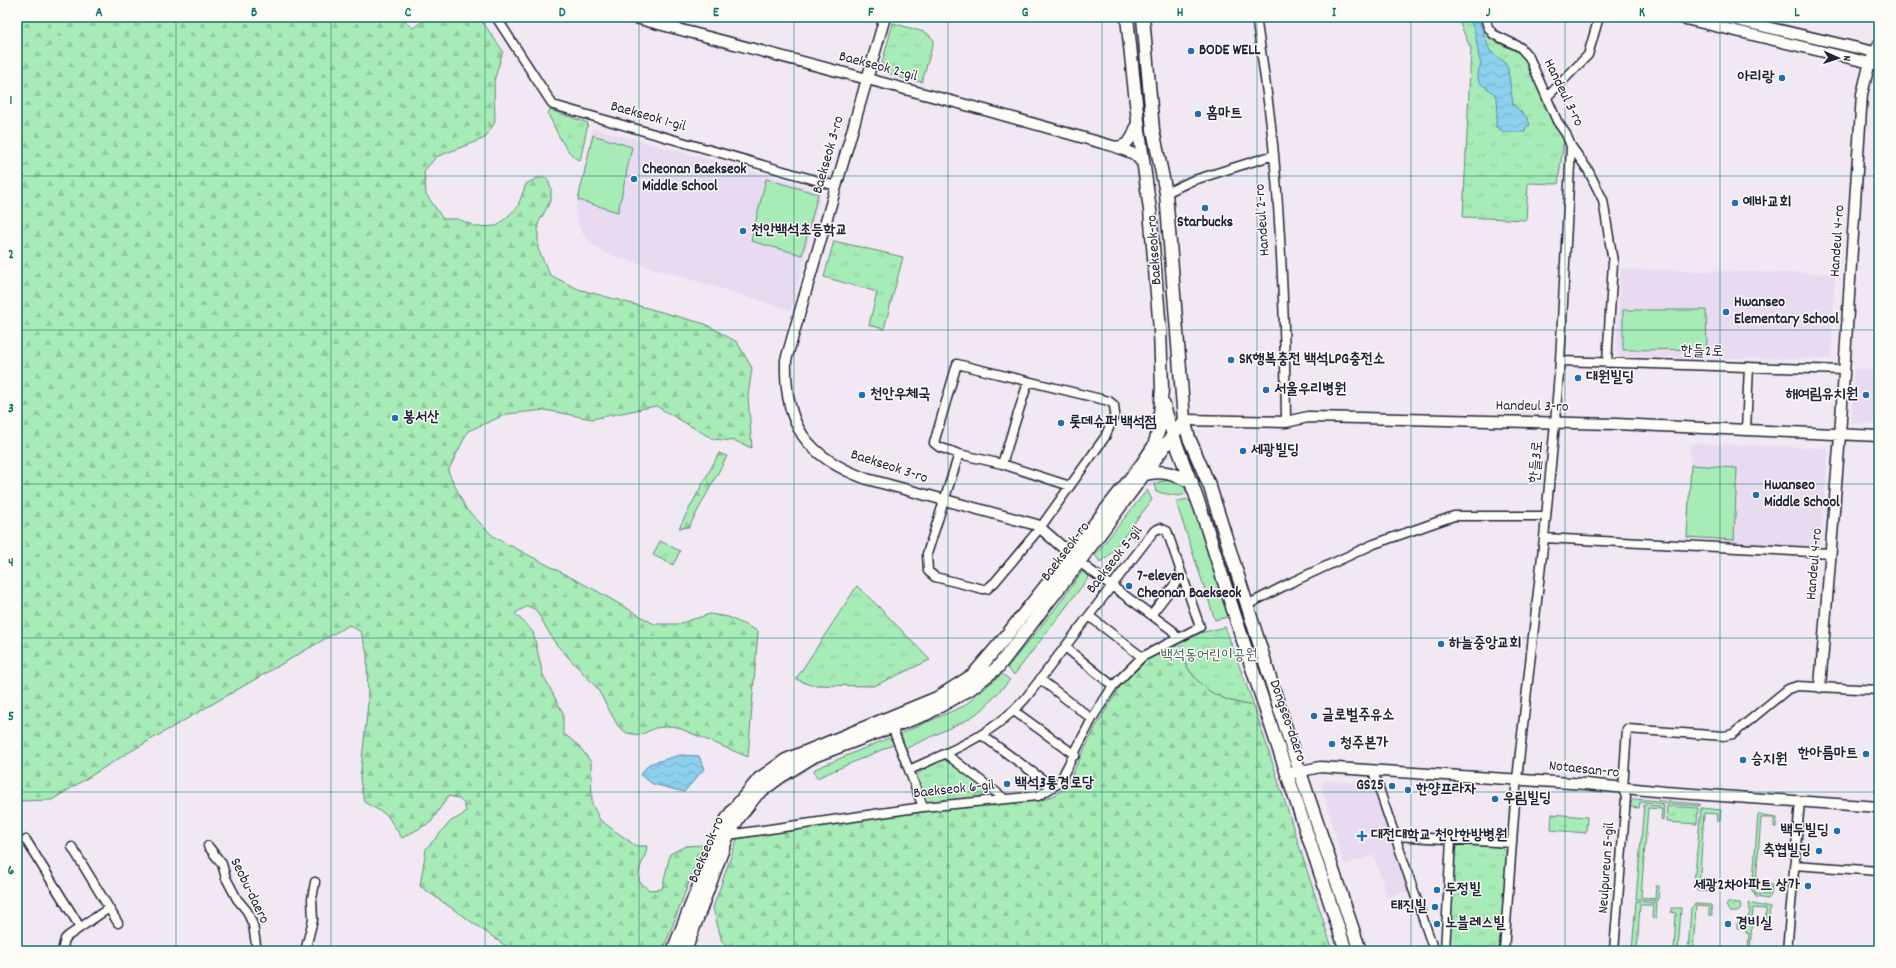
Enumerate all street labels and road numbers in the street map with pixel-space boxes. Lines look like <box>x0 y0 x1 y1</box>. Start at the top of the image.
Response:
street label: Baekseok 2-gil <box>836 46 920 88</box>
street label: Handeul 3-ro <box>1537 55 1589 131</box>
street label: Baekseok 1-gil <box>608 96 689 138</box>
street label: Baekseok 3-ro <box>807 113 851 197</box>
street label: Handeul 2-ro <box>1249 183 1277 257</box>
street label: Handeul 4-ro <box>1825 204 1852 278</box>
street label: Baekseok-ro <box>1142 214 1168 286</box>
street label: 한들2로 <box>1680 340 1724 364</box>
street label: Handeul 3-ro <box>1495 395 1569 419</box>
street label: 한들3로 <box>1524 440 1550 484</box>
street label: Baekseok 3-ro <box>848 444 931 490</box>
street label: Baekseok-ro <box>1036 517 1096 587</box>
street label: Baekseok 5-gil <box>1081 521 1149 599</box>
street label: Handeul 4-ro <box>1801 527 1829 601</box>
street label: Dongseo-daero <box>1263 677 1311 765</box>
street label: Notaesan-ro <box>1548 755 1621 785</box>
street label: Baekseok 6-gil <box>912 775 996 805</box>
street label: Baekseok-ro <box>683 813 731 887</box>
street label: Neulpureun 5-gil <box>1593 821 1621 914</box>
street label: Seobu-daero <box>224 854 275 928</box>

